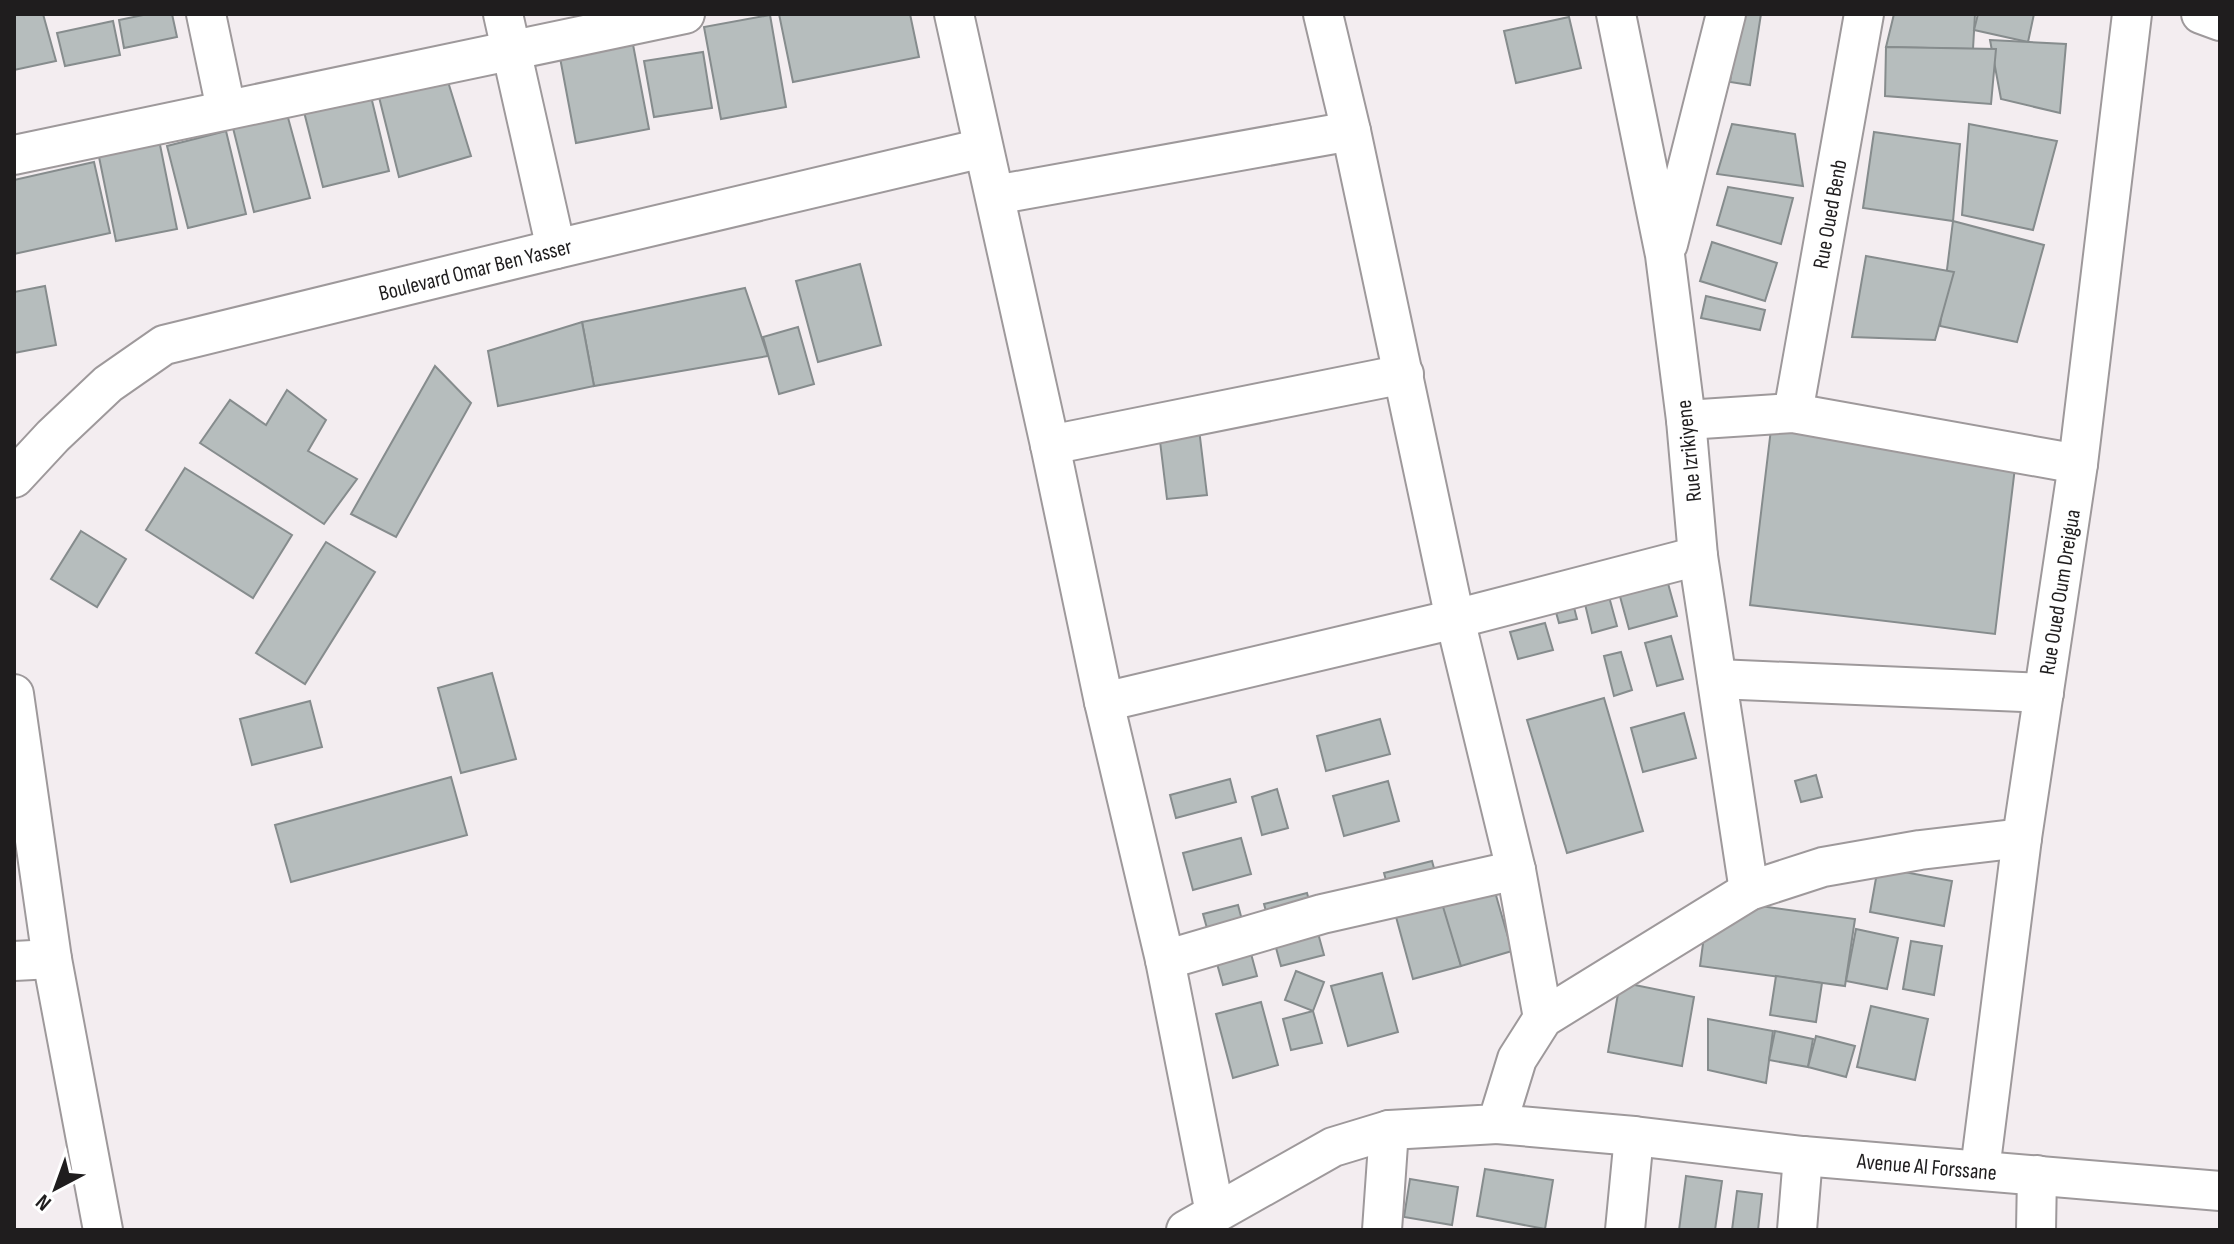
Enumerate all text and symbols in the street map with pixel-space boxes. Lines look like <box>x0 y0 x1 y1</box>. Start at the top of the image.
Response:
street label: Rue Oued Benb <box>1808 158 1853 271</box>
street label: Boulevard Omar Ben Yasser <box>376 233 575 308</box>
street label: Rue Izrikiyene <box>1671 399 1708 503</box>
street label: Rue Oued Oum Dreigua <box>2034 508 2087 677</box>
north arrow <box>16 1148 96 1228</box>
street label: Avenue Al Forssane <box>1855 1148 1998 1187</box>
text: N <box>31 1188 57 1216</box>

